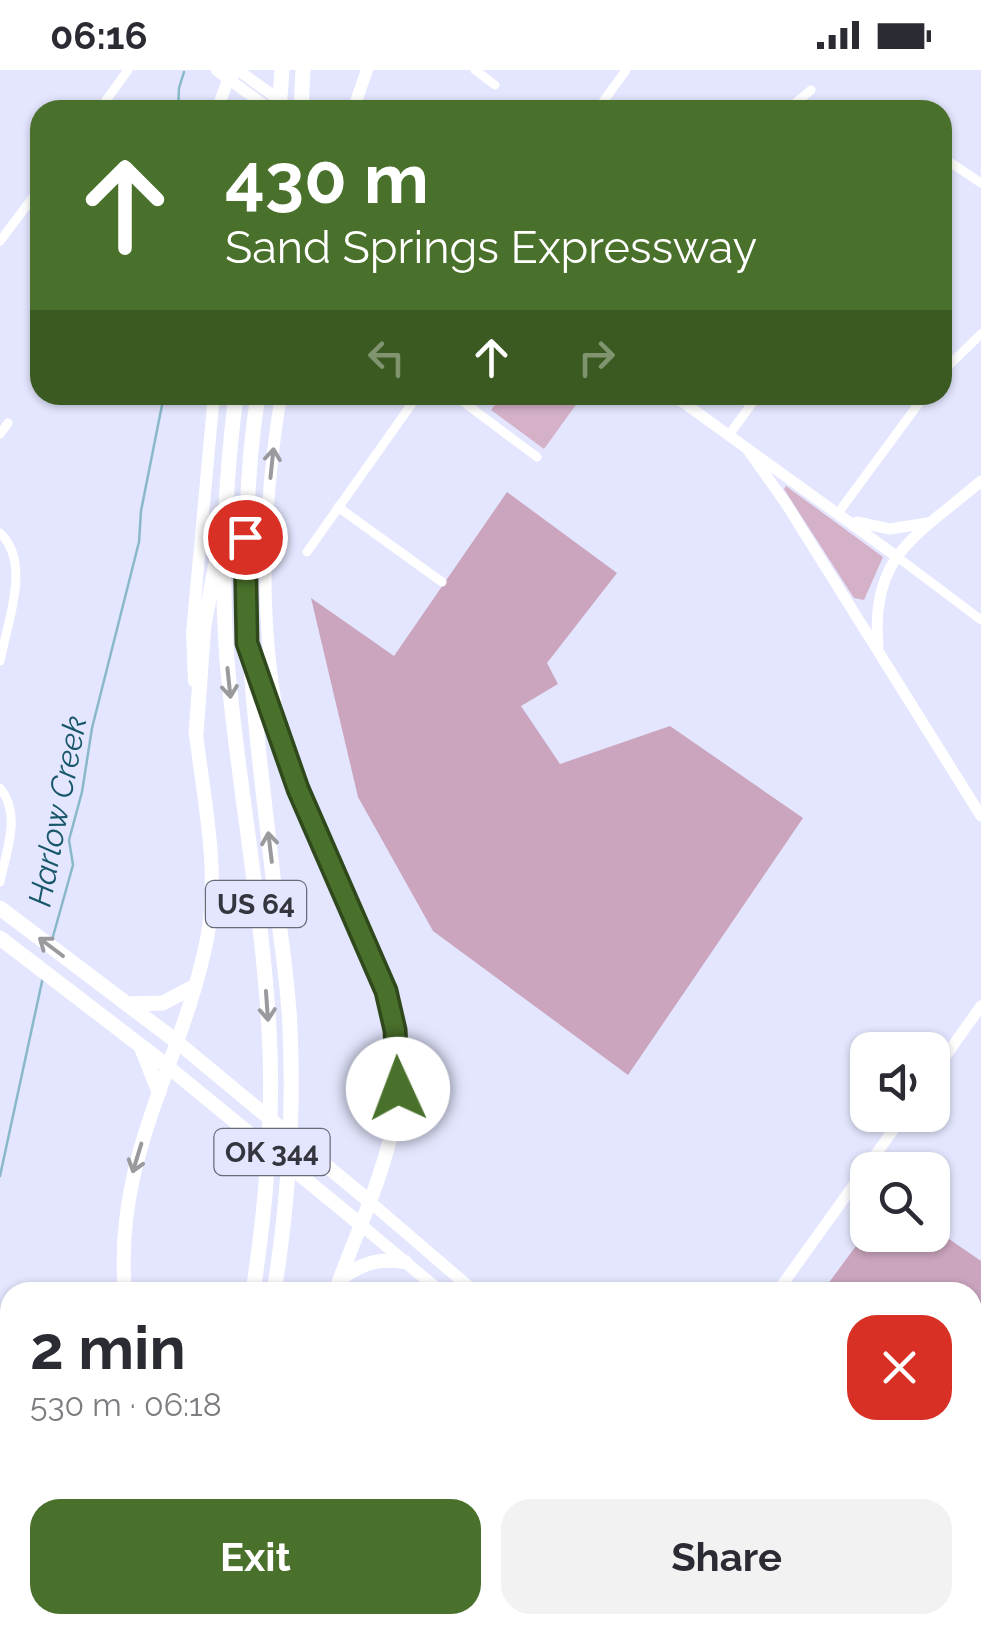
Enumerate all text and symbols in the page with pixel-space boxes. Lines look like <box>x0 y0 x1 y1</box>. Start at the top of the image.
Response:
text: 06:16 <box>50 13 148 58</box>
text: 430 m <box>225 137 429 219</box>
icon: ahead <box>60 140 190 270</box>
text: Sand Springs Expressway <box>225 221 757 274</box>
icon: left <box>359 330 414 385</box>
icon: ahead <box>464 330 519 385</box>
icon: right <box>569 330 624 385</box>
one-way arrow <box>263 447 282 479</box>
pin <box>203 495 288 580</box>
icon: arrive <box>218 510 273 565</box>
one-way arrow <box>220 666 239 698</box>
water label: Harlow Creek <box>20 713 94 909</box>
one-way arrow <box>260 832 279 864</box>
road number: US 64 <box>206 881 306 927</box>
one-way arrow <box>38 936 65 957</box>
one-way arrow <box>258 989 277 1021</box>
map controls <box>850 1032 950 1252</box>
button: sound <box>850 1032 950 1132</box>
position arrow <box>346 1037 450 1141</box>
road number: OK 344 <box>214 1129 330 1175</box>
one-way arrow <box>127 1142 145 1174</box>
button: search <box>850 1152 950 1252</box>
text: 2 min <box>30 1313 186 1383</box>
button: close <box>847 1315 952 1420</box>
text: 530 m · 06:18 <box>30 1386 222 1423</box>
button: Exit <box>30 1499 481 1614</box>
button: Share <box>501 1499 952 1614</box>

